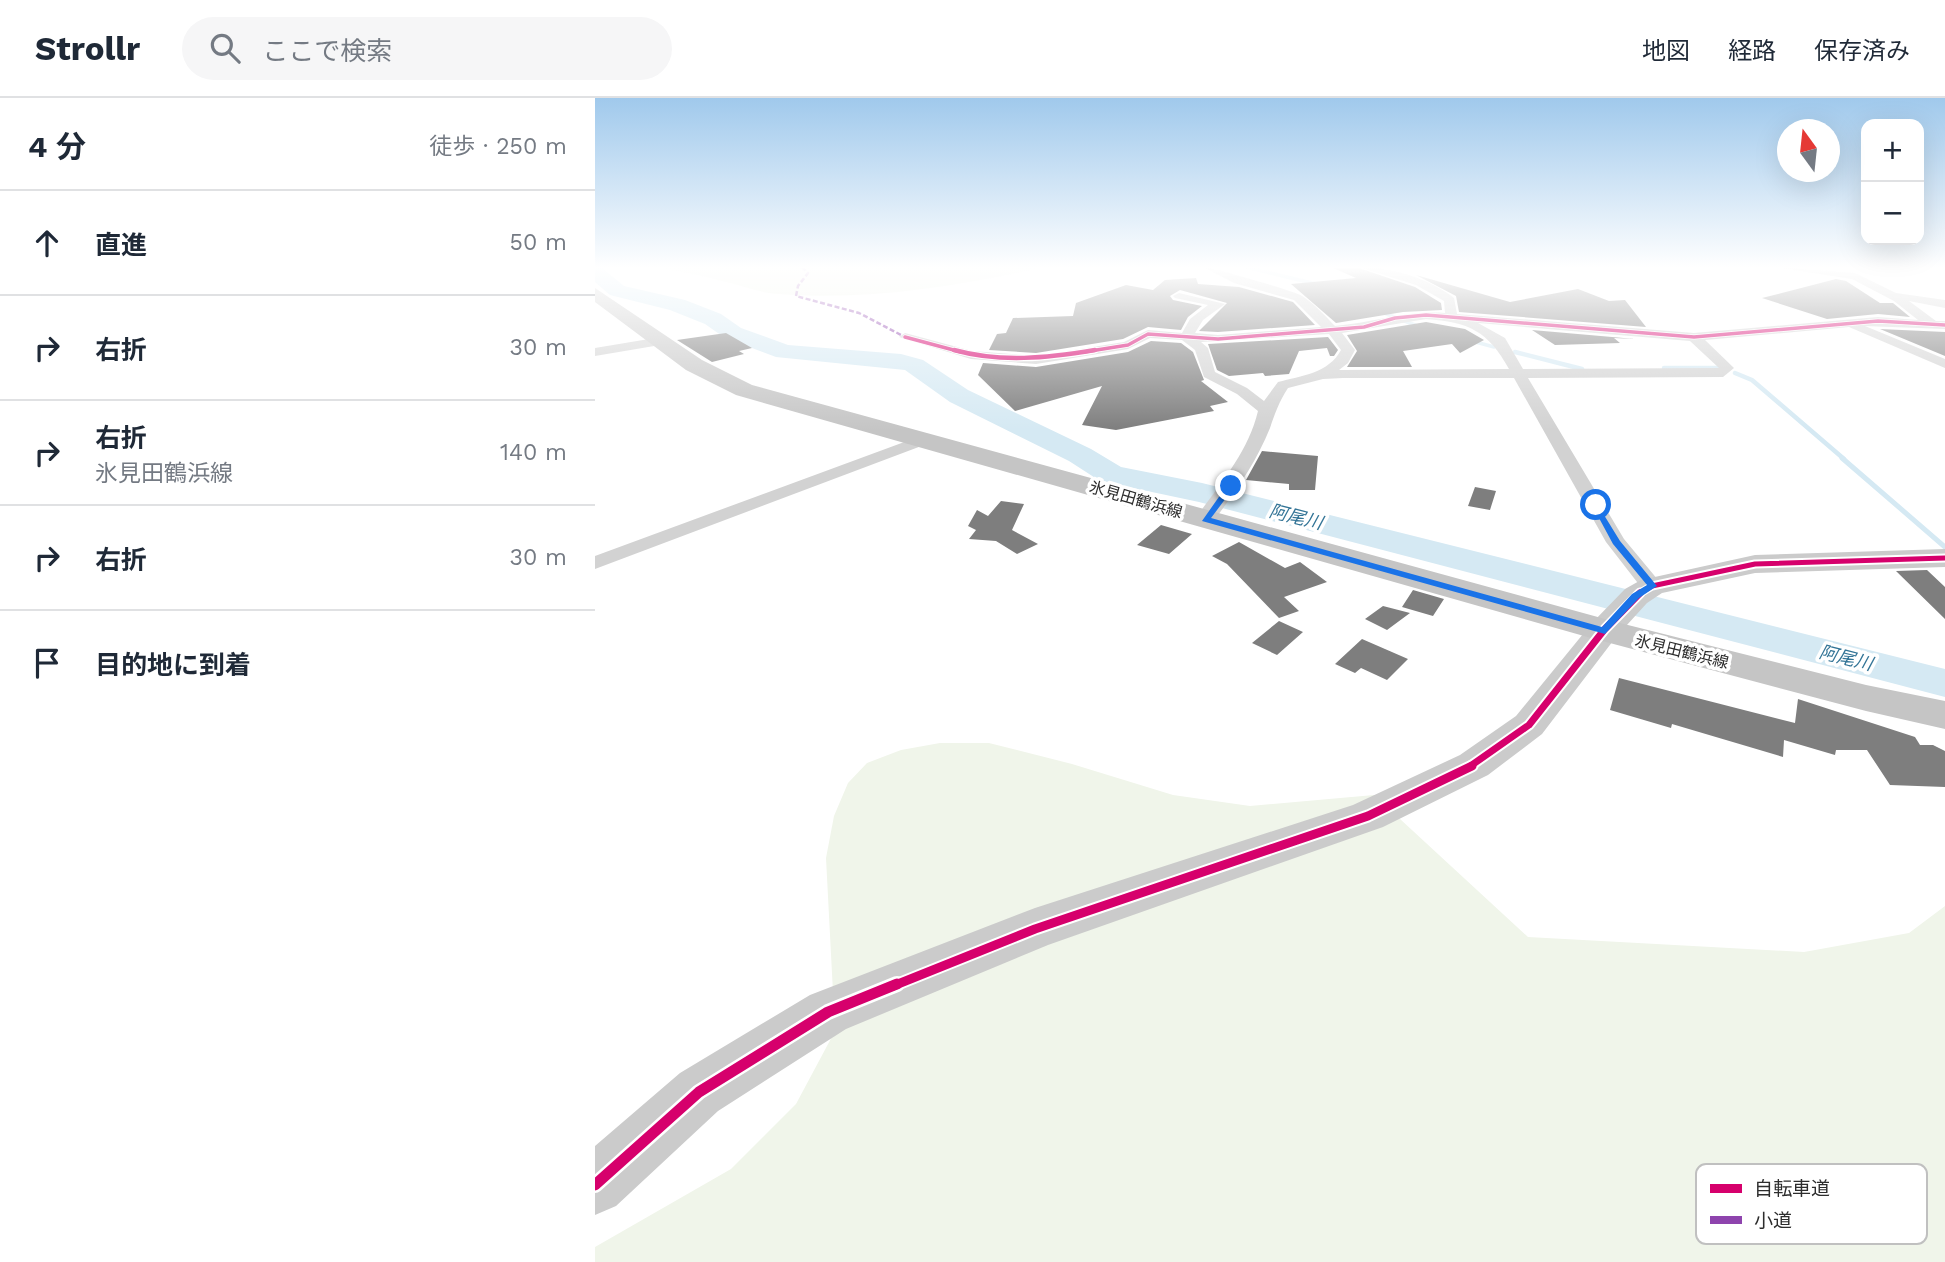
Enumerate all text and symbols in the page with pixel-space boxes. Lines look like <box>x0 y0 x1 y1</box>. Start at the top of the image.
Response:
search box <box>182 17 672 80</box>
text: Strollr <box>35 29 140 68</box>
icon: search <box>206 29 244 67</box>
text: ここで検索 <box>262 36 392 66</box>
text: 地図 <box>1642 37 1690 65</box>
text: 経路 <box>1728 37 1776 65</box>
text: 保存済み <box>1814 37 1910 65</box>
north arrow <box>1777 119 1840 182</box>
map controls <box>1861 119 1924 245</box>
button: + <box>1861 119 1924 182</box>
text: 4 分 <box>28 129 86 164</box>
text: 徒歩 · 250 m <box>429 133 567 160</box>
button: − <box>1861 182 1924 245</box>
icon: ahead <box>28 224 66 262</box>
text: 50 m <box>510 229 567 256</box>
text: 直進 <box>95 230 147 260</box>
icon: right <box>28 329 66 367</box>
text: 30 m <box>510 334 567 361</box>
text: 右折 <box>95 335 147 365</box>
text: 右折 <box>95 423 147 453</box>
icon: right <box>28 434 66 472</box>
text: 140 m <box>500 439 567 466</box>
text: 氷見田鶴浜線 <box>95 460 233 487</box>
route end <box>1215 470 1246 501</box>
street label: 氷見田鶴浜線 <box>1087 477 1185 522</box>
route start <box>1580 489 1611 520</box>
water label: 阿尾川 <box>1267 500 1327 534</box>
icon: right <box>28 539 66 577</box>
text: 30 m <box>510 544 567 571</box>
text: 右折 <box>95 545 147 575</box>
street label: 氷見田鶴浜線 <box>1633 631 1731 672</box>
water label: 阿尾川 <box>1817 641 1877 675</box>
icon: arrive <box>28 644 66 682</box>
text: 目的地に到着 <box>95 650 251 680</box>
legend <box>1696 1164 1927 1244</box>
text: 自転車道 <box>1754 1177 1830 1200</box>
text: 小道 <box>1754 1209 1792 1232</box>

